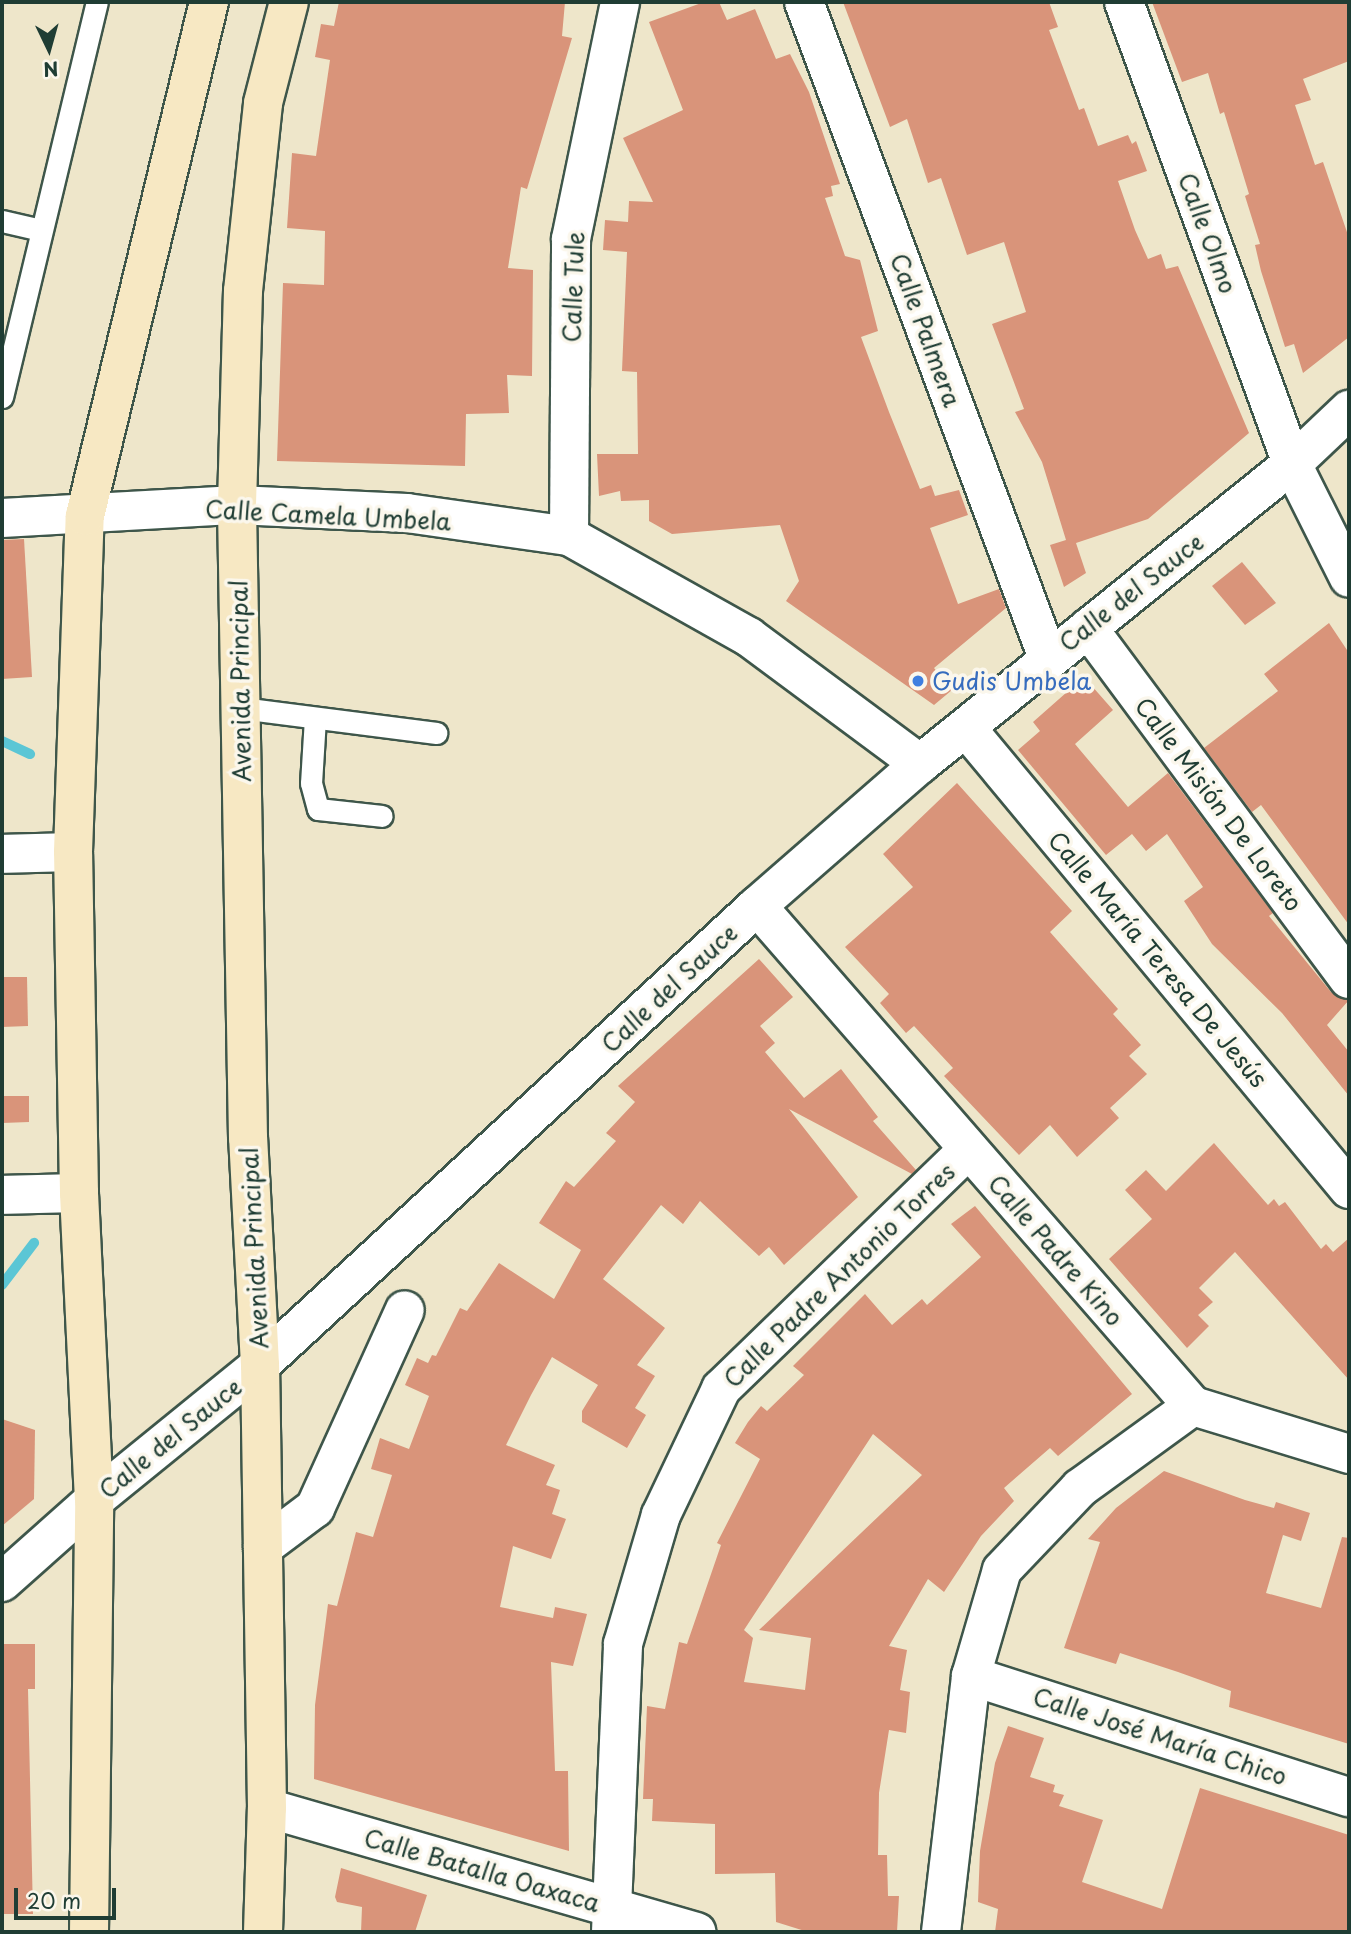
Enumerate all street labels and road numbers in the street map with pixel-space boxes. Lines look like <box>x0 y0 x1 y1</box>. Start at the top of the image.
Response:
street label: Calle Olmo <box>1173 168 1243 298</box>
street label: Calle Tule <box>557 231 589 343</box>
street label: Calle Palmera <box>885 249 967 411</box>
street label: Calle Camela Umbela <box>203 494 453 536</box>
street label: Calle del Sauce <box>1053 527 1209 657</box>
street label: Avenida Principal <box>224 581 256 781</box>
street label: Calle Misión De Loreto <box>1129 691 1309 917</box>
street label: Calle María Teresa De Jesús <box>1041 823 1275 1095</box>
street label: Calle del Sauce <box>595 918 743 1058</box>
street label: Avenida Principal <box>234 1147 274 1349</box>
street label: Calle Padre Antonio Torres <box>717 1157 961 1393</box>
street label: Calle Padre Kino <box>983 1169 1129 1331</box>
street label: Calle del Sauce <box>93 1372 247 1504</box>
street label: Calle José María Chico <box>1028 1681 1292 1791</box>
street label: Calle Batalla Oaxaca <box>360 1822 604 1918</box>

